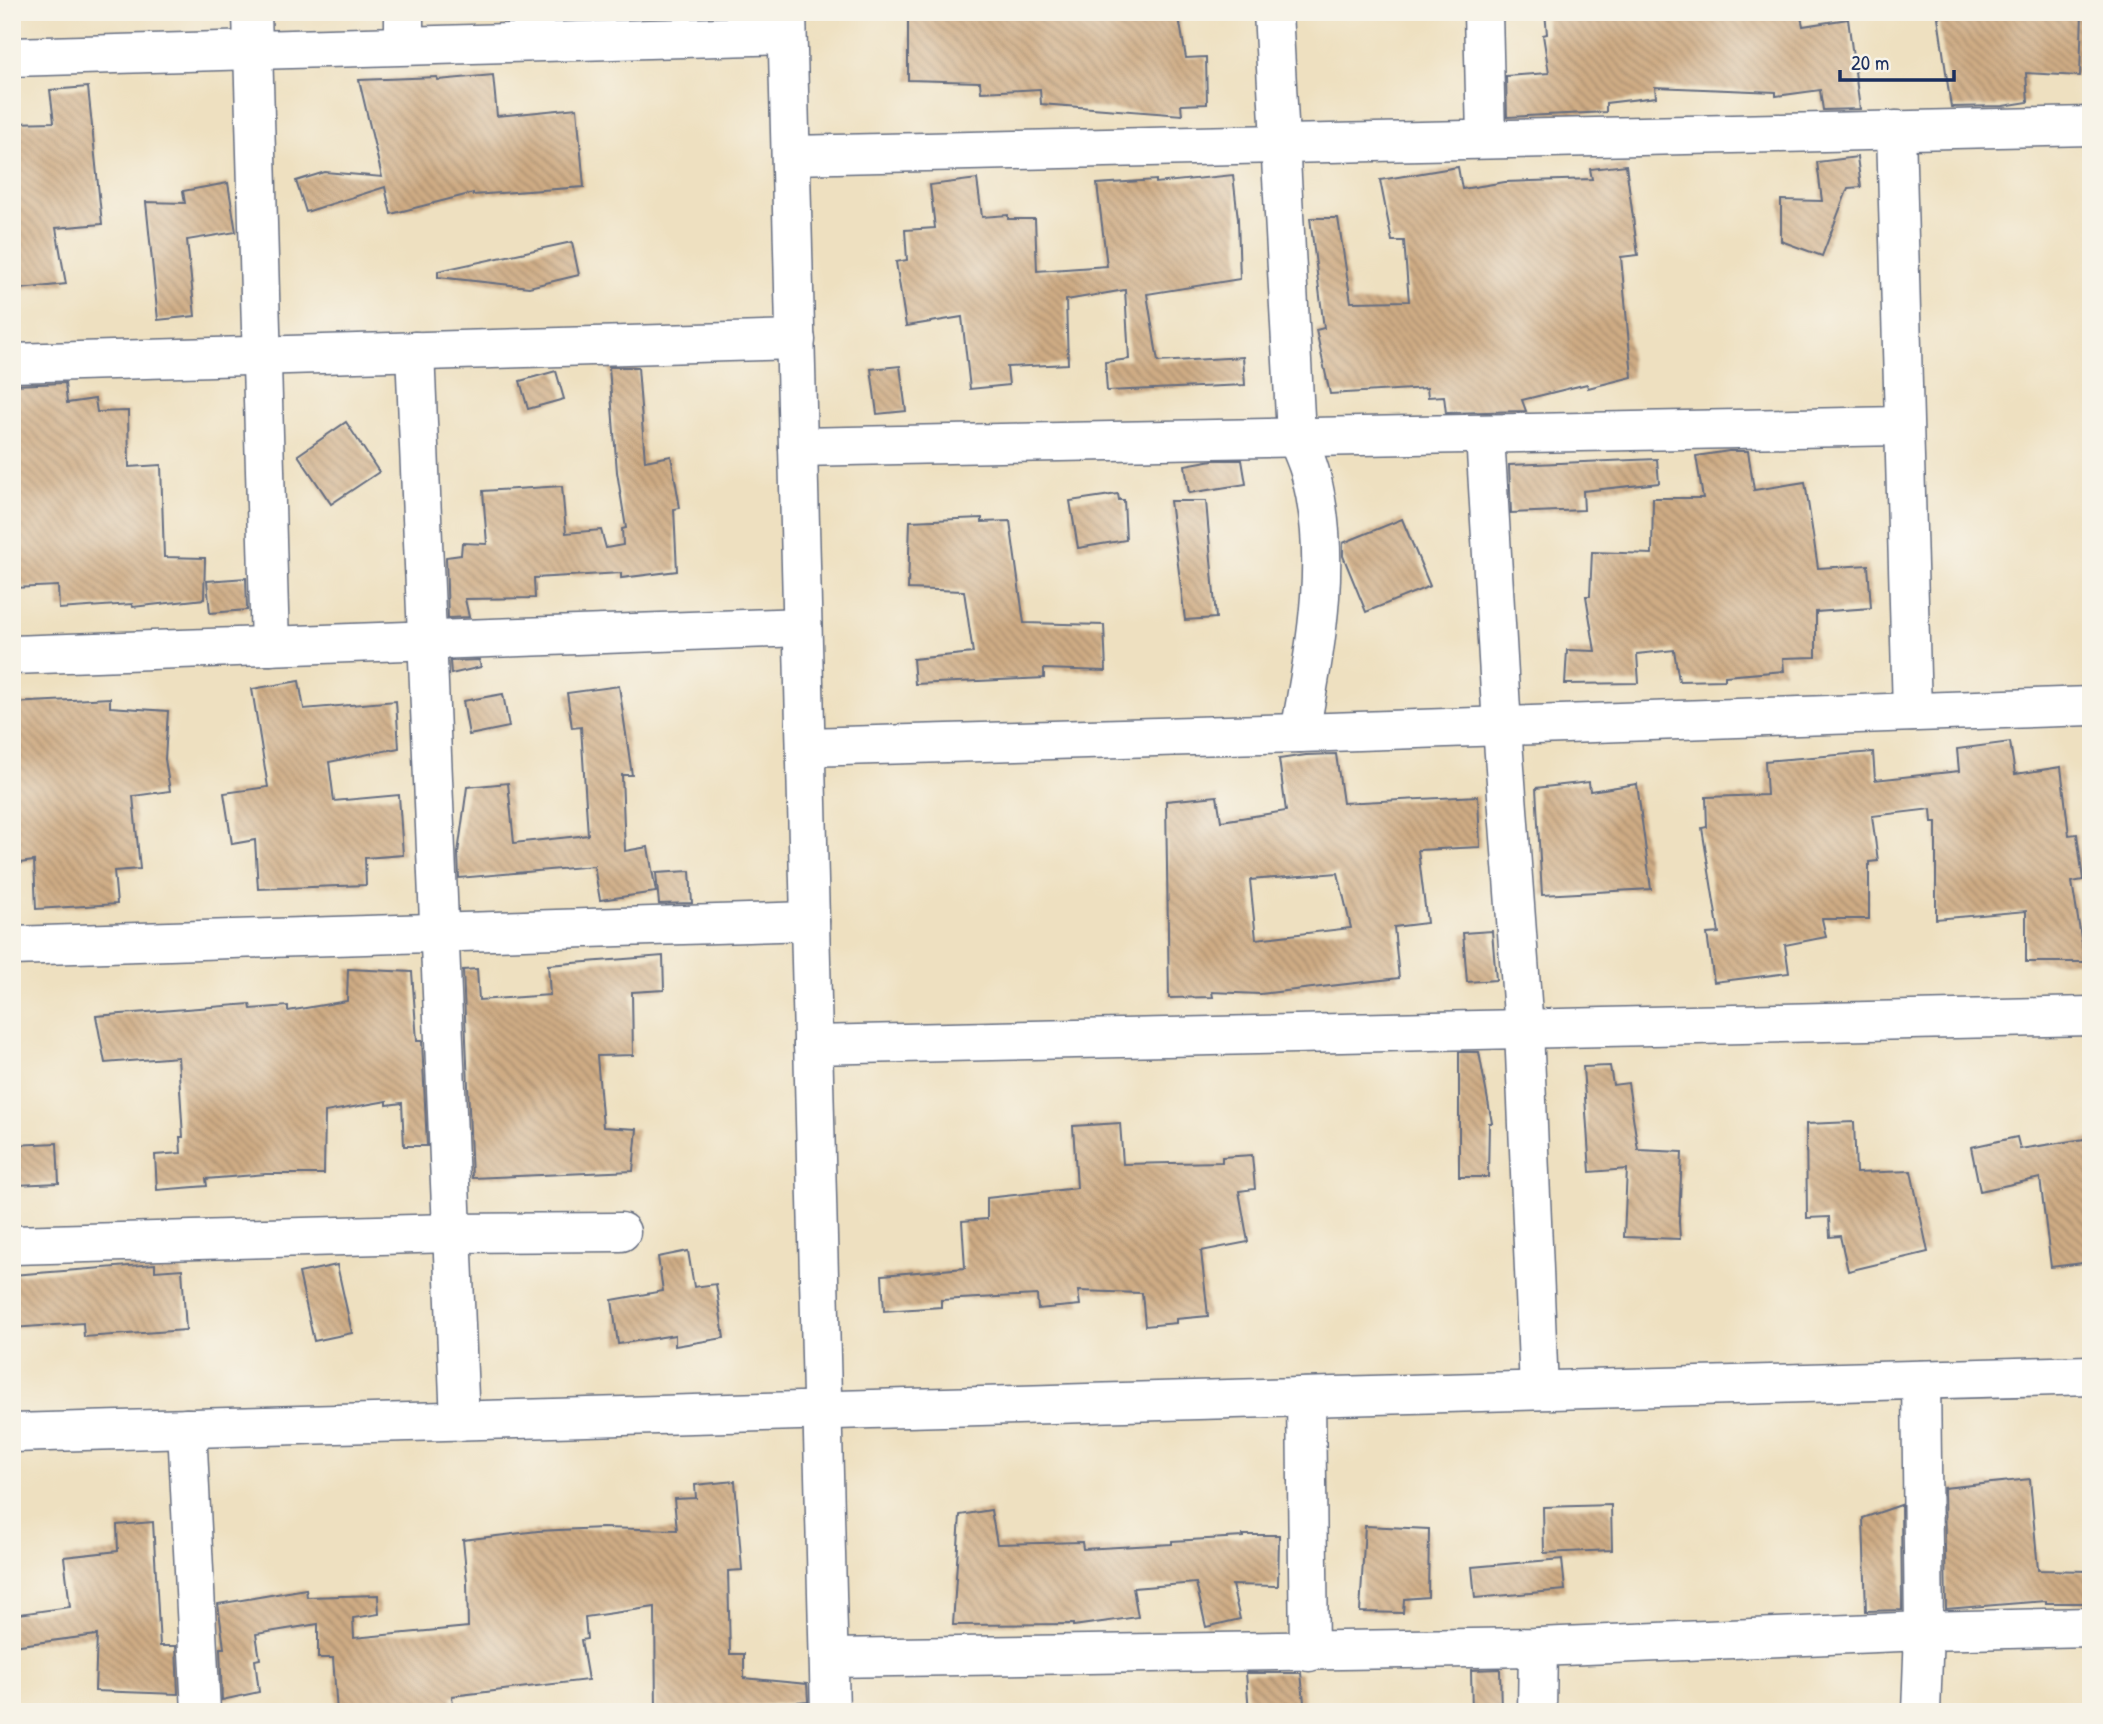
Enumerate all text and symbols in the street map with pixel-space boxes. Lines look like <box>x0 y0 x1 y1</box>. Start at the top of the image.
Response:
scale bar <box>1840 38 1954 82</box>
text: 20 m <box>1851 48 1889 77</box>

